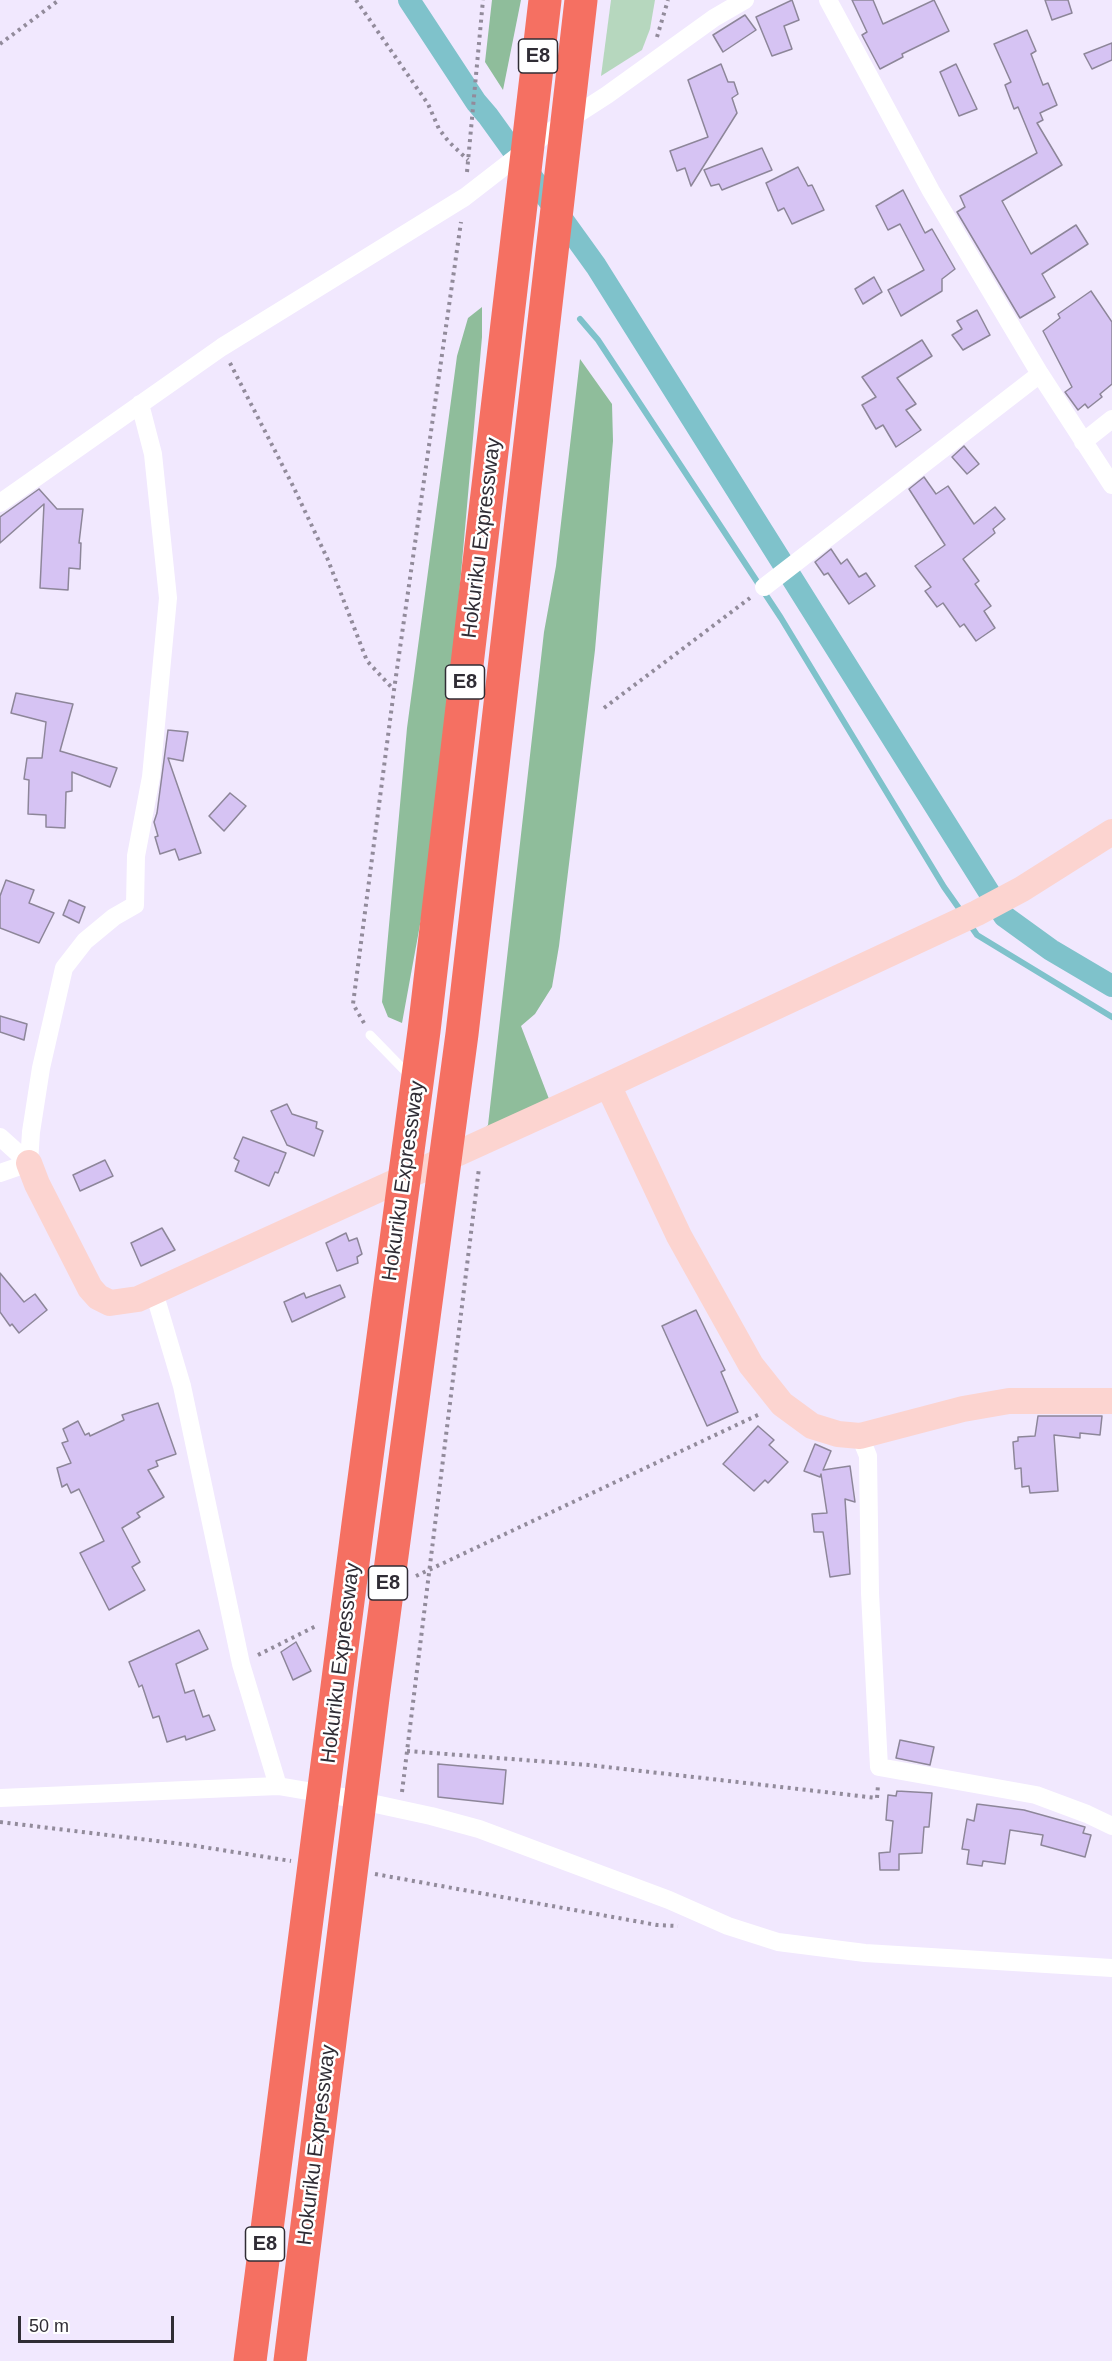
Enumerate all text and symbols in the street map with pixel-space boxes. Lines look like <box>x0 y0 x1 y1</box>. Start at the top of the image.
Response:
road number: E8 <box>518 39 558 73</box>
street label: Hokuriku Expressway <box>457 436 507 640</box>
road number: E8 <box>446 665 484 699</box>
street label: Hokuriku Expressway <box>377 1079 431 1283</box>
street label: Hokuriku Expressway <box>316 1561 366 1765</box>
road number: E8 <box>368 1566 408 1600</box>
street label: Hokuriku Expressway <box>292 2043 342 2247</box>
road number: E8 <box>246 2227 284 2261</box>
scale bar <box>21 2304 177 2342</box>
text: 50 m <box>29 2316 69 2336</box>

